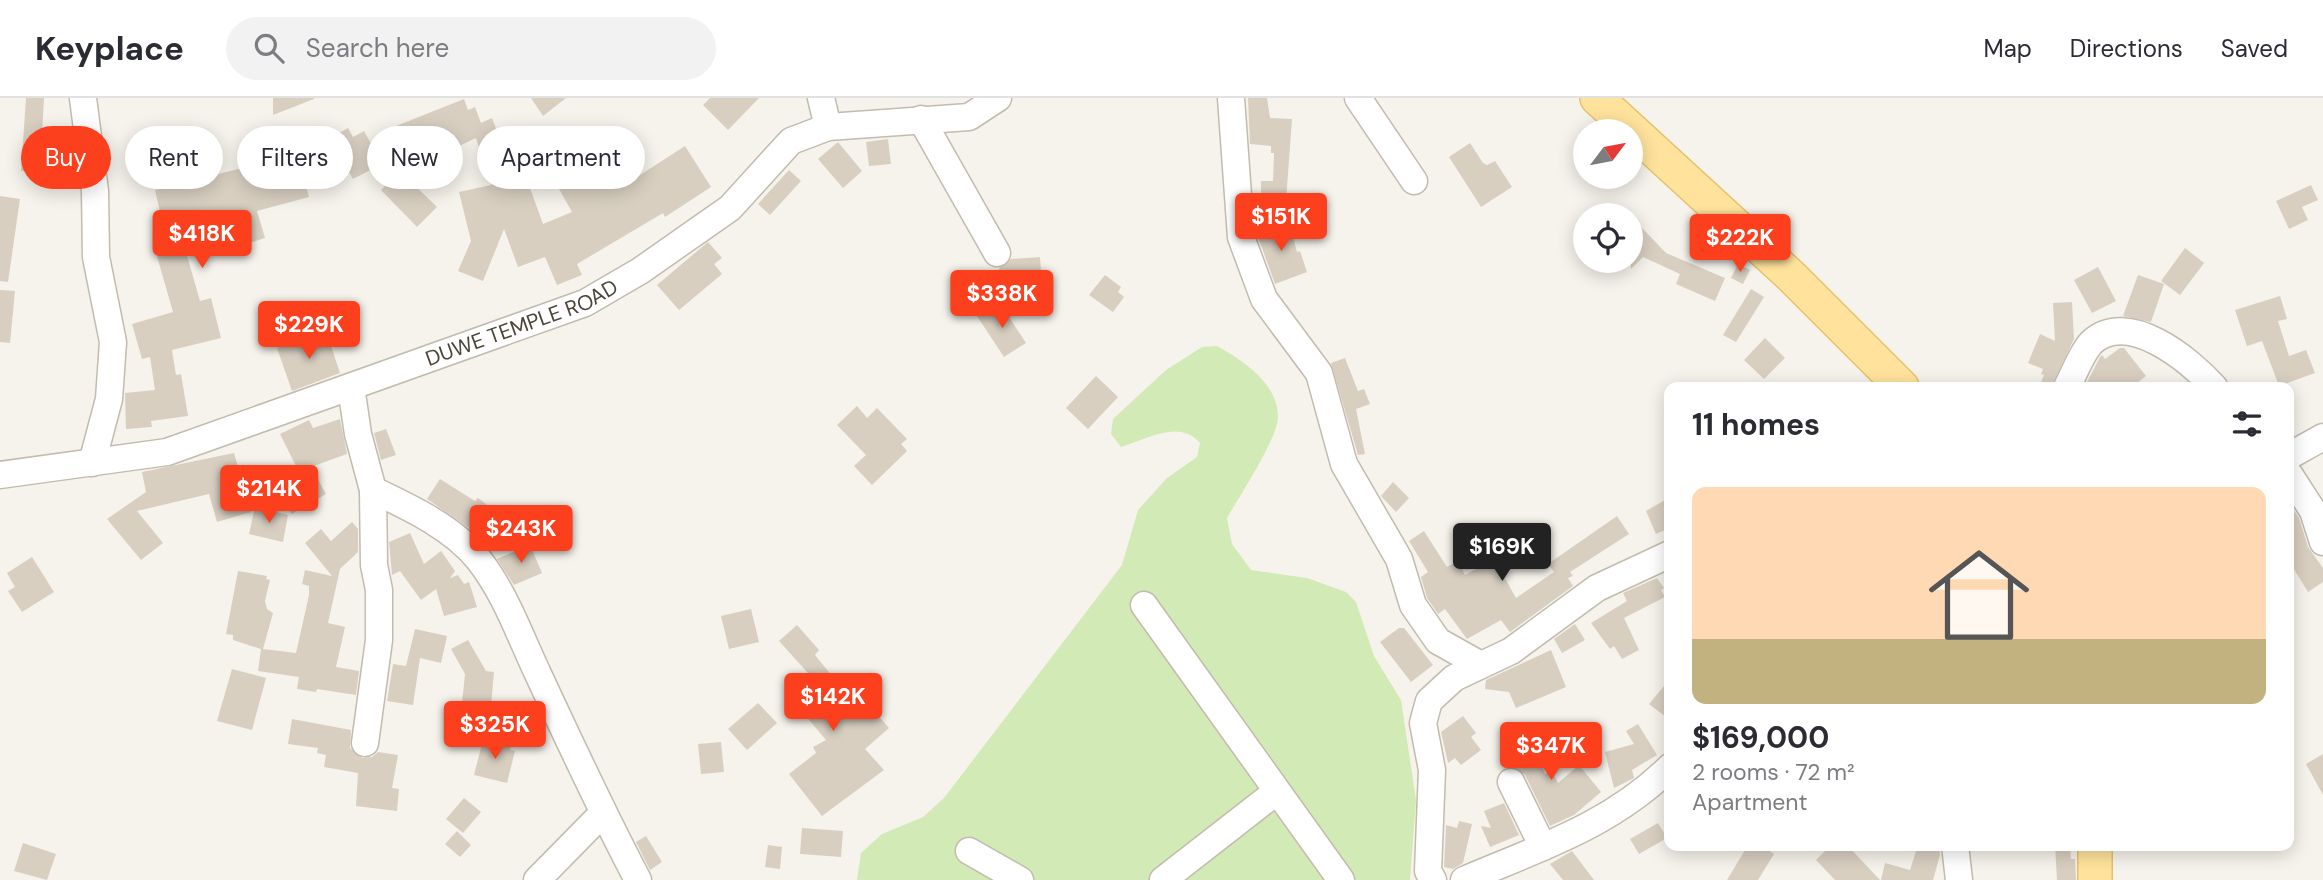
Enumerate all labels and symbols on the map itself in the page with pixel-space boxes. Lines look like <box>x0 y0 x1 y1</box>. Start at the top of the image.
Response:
north arrow <box>1573 119 1643 189</box>
pin: $151K <box>1232 194 1330 253</box>
pin: $418K <box>153 211 251 270</box>
pin: $222K <box>1691 214 1789 274</box>
pin: $338K <box>953 271 1051 330</box>
street label: DUWE TEMPLE ROAD <box>422 273 623 373</box>
pin: $229K <box>260 302 358 361</box>
pin: $214K <box>220 466 318 525</box>
pin: $243K <box>472 505 570 565</box>
pin: $169K <box>1453 524 1551 583</box>
pin: $142K <box>784 674 882 733</box>
pin: $325K <box>446 702 544 761</box>
pin: $347K <box>1502 722 1600 782</box>

